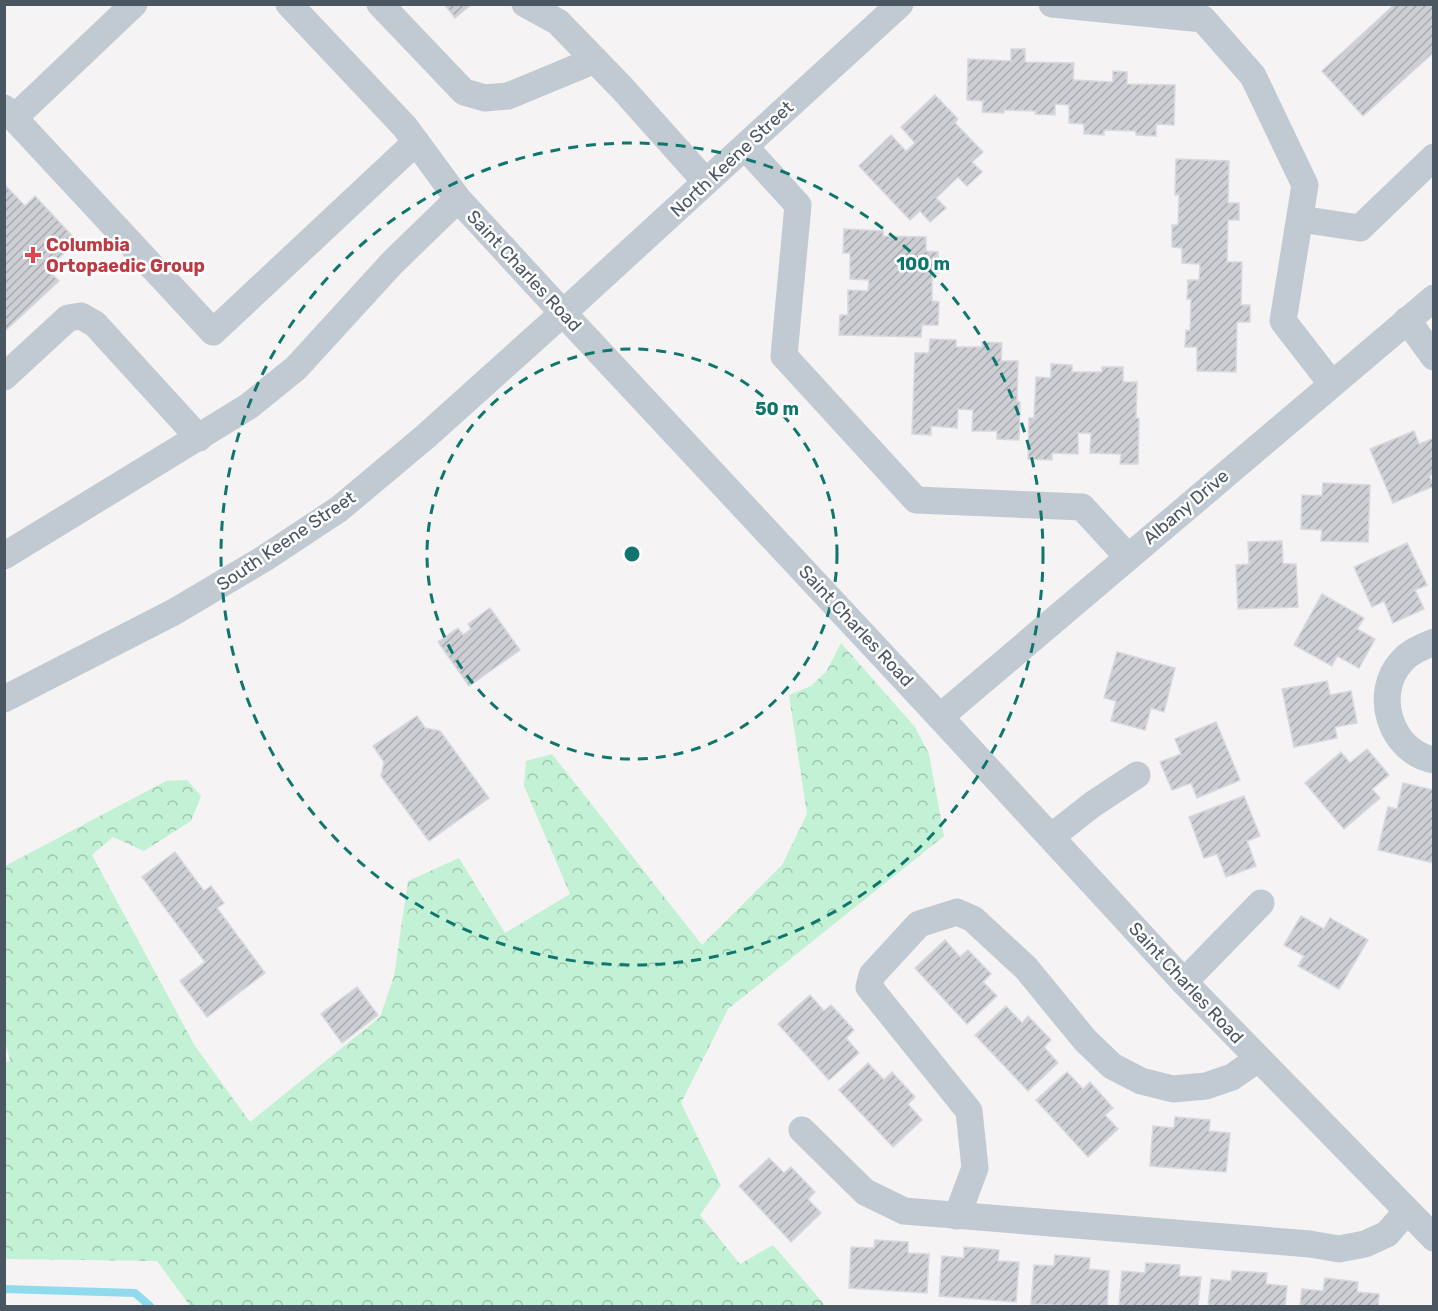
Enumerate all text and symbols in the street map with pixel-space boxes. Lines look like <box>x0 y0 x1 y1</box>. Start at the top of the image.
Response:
street label: North Keene Street <box>666 96 798 222</box>
street label: Saint Charles Road <box>462 206 586 336</box>
place label: Columbia Ortopaedic Group <box>46 234 205 277</box>
marker: Columbia Ortopaedic Group <box>24 246 42 264</box>
text: 100 m <box>896 253 950 275</box>
text: 50 m <box>755 398 799 420</box>
street label: Albany Drive <box>1139 465 1233 549</box>
street label: South Keene Street <box>212 486 360 596</box>
centre of rings <box>622 544 642 564</box>
street label: Saint Charles Road <box>794 561 918 691</box>
street label: Saint Charles Road <box>1124 918 1248 1048</box>

